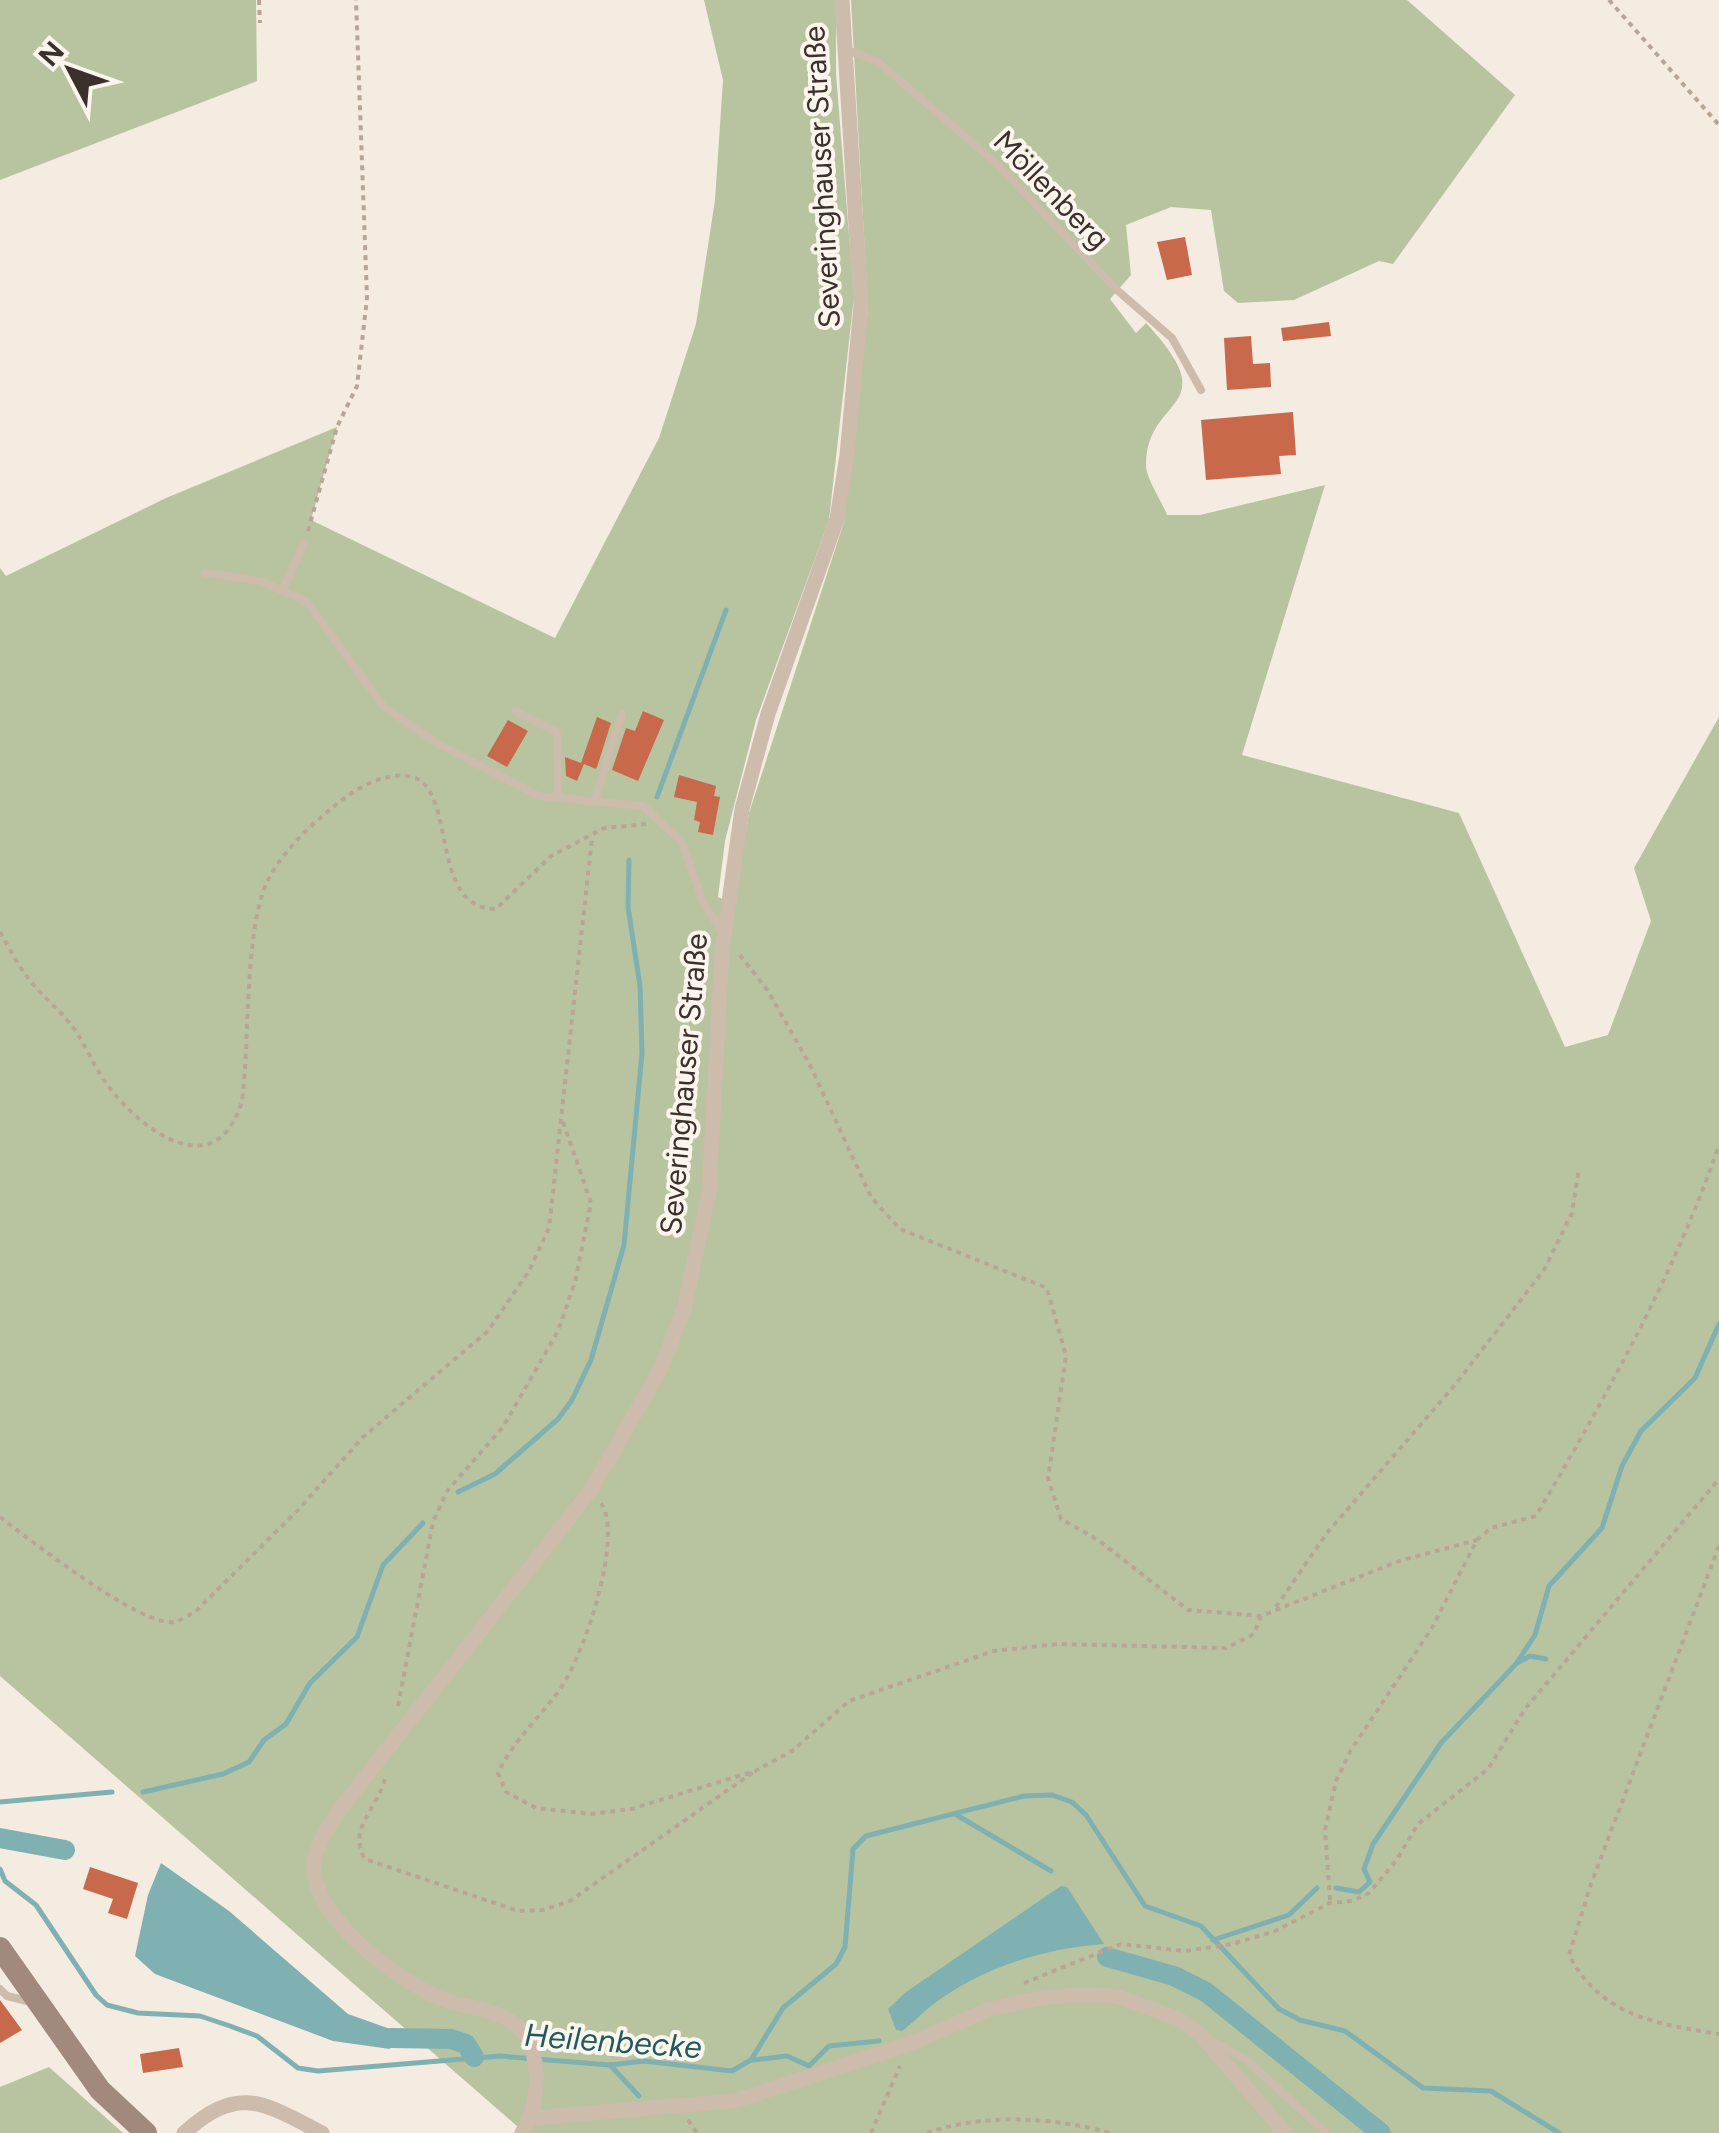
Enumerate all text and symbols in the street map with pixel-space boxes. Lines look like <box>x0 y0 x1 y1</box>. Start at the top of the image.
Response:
north arrow <box>20 20 120 120</box>
street label: Severinghauser Straße <box>795 25 848 329</box>
text: N <box>31 34 71 73</box>
street label: Möllenberg <box>986 123 1117 257</box>
street label: Severinghauser Straße <box>652 932 715 1236</box>
water label: Heilenbecke <box>523 2016 703 2066</box>

